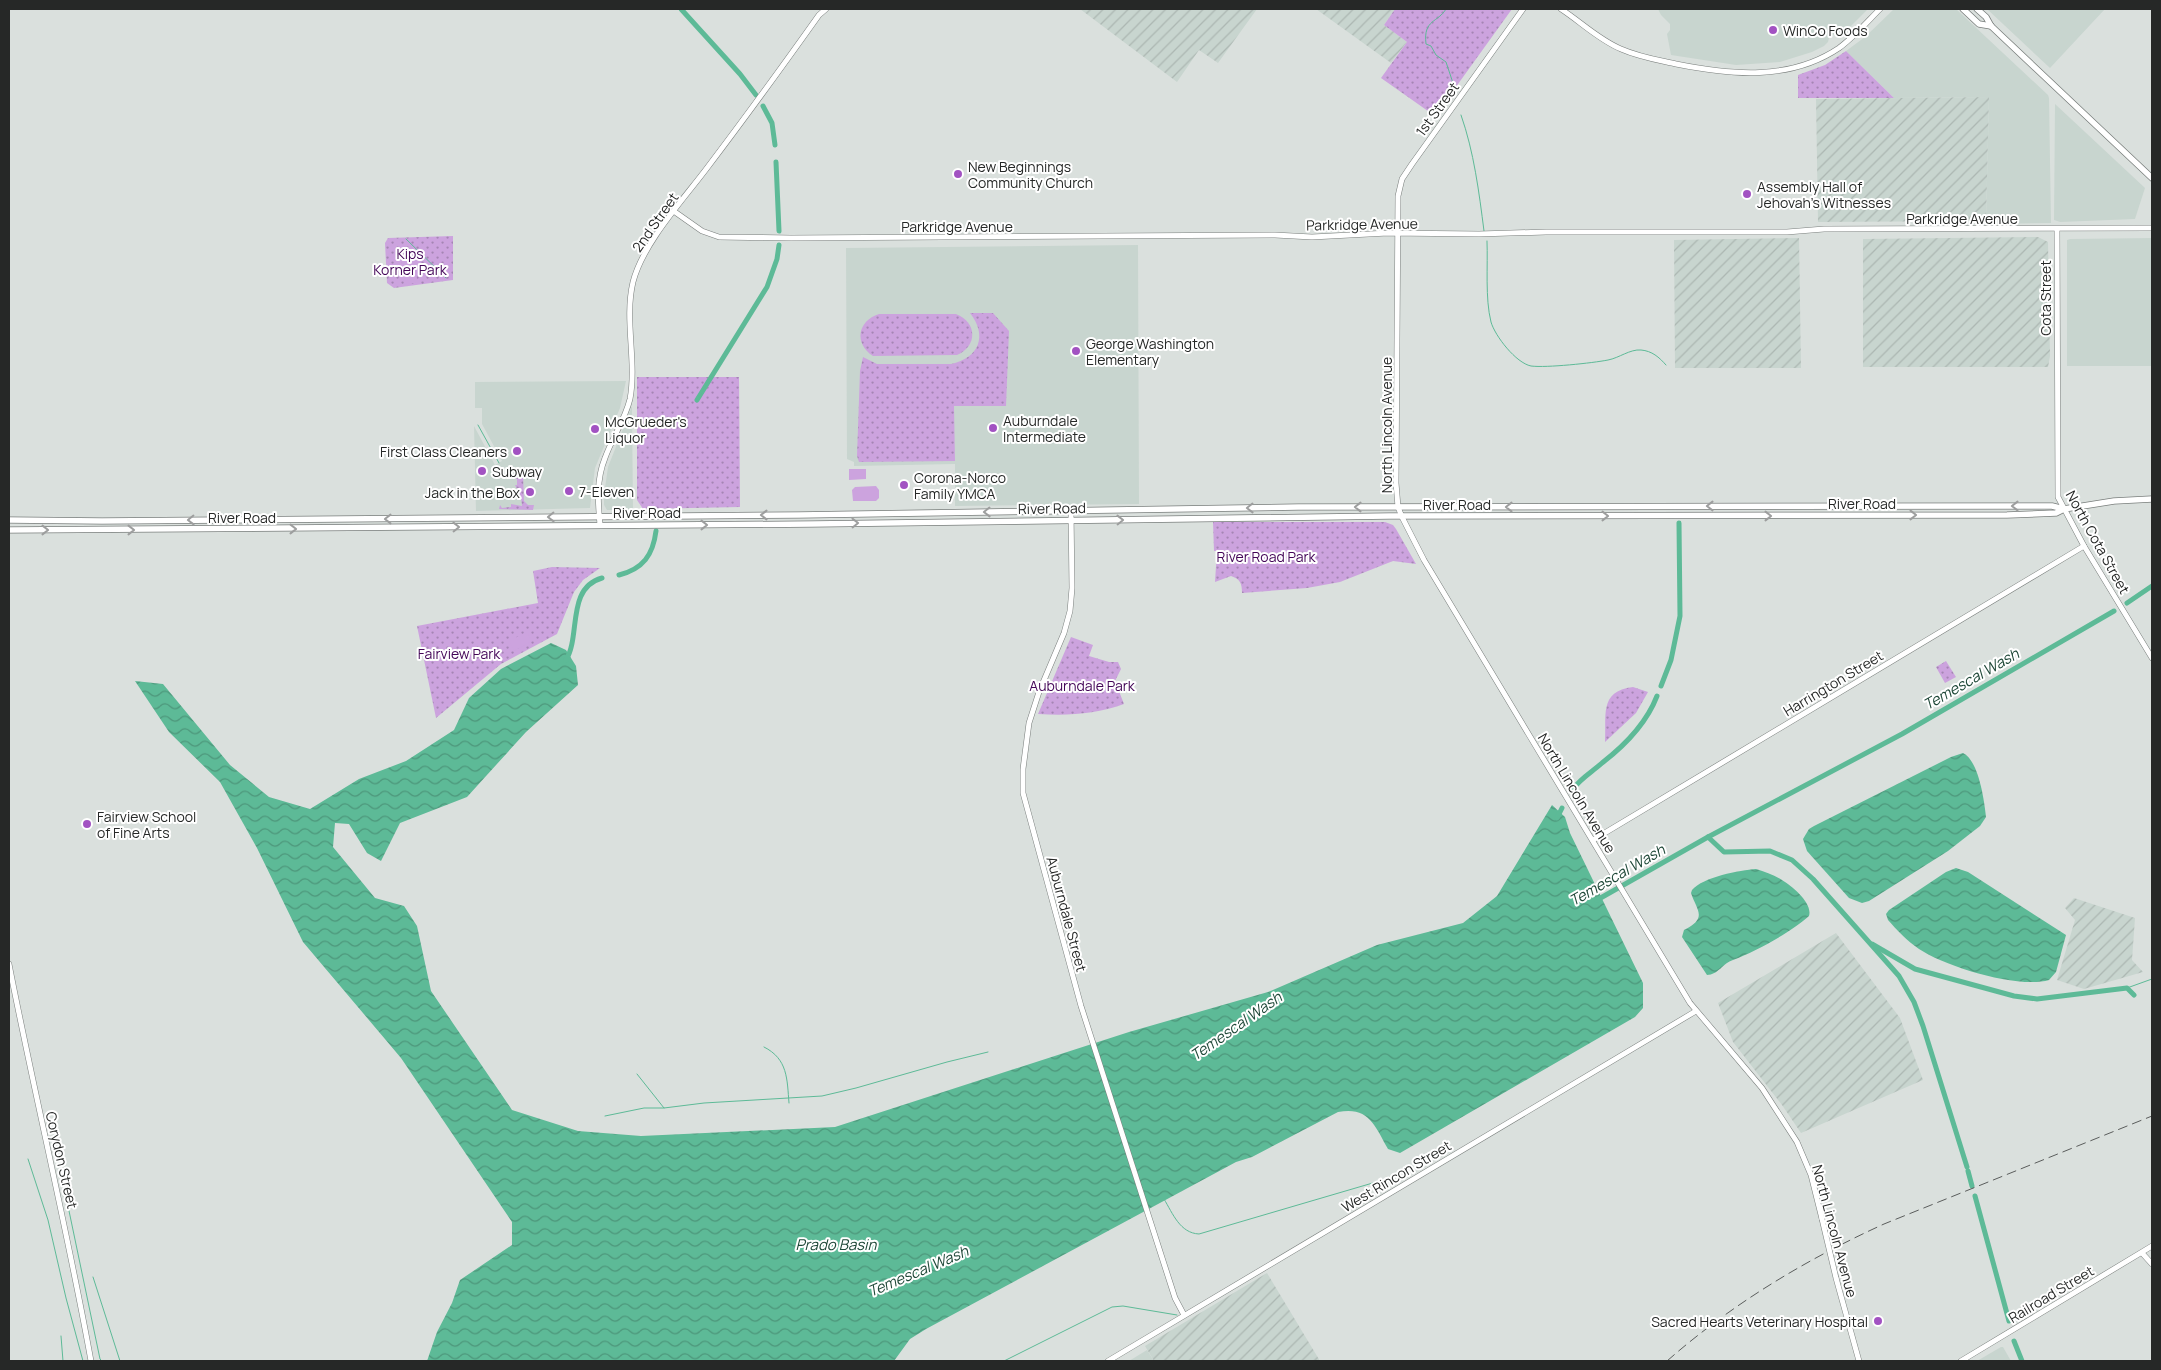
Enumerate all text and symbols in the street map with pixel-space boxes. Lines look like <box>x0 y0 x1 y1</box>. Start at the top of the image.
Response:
place label: WinCo Foods <box>1783 21 1868 40</box>
marker: WinCo Foods <box>1767 24 1779 36</box>
street label: 1st Street <box>1411 78 1463 140</box>
place label: New Beginnings Community Church <box>968 157 1093 192</box>
marker: New Beginnings Community Church <box>952 168 964 180</box>
place label: Assembly Hall of Jehovah's Witnesses <box>1757 177 1891 212</box>
street label: 2nd Street <box>628 188 683 255</box>
marker: Assembly Hall of Jehovah's Witnesses <box>1741 188 1753 200</box>
street label: Parkridge Avenue <box>1906 209 2018 228</box>
street label: Parkridge Avenue <box>1306 214 1418 234</box>
street label: Parkridge Avenue <box>901 217 1013 236</box>
park label: Kips Korner Park <box>373 244 448 279</box>
street label: Cota Street <box>2036 260 2055 336</box>
place label: George Washington Elementary <box>1086 334 1214 369</box>
marker: George Washington Elementary <box>1070 345 1082 357</box>
street label: North Lincoln Avenue <box>1377 357 1396 493</box>
place label: Auburndale Intermediate <box>1003 411 1086 446</box>
place label: McGrueder's Liquor <box>605 412 687 447</box>
marker: Auburndale Intermediate <box>987 422 999 434</box>
marker: McGrueder's Liquor <box>589 423 601 435</box>
place label: First Class Cleaners <box>380 442 507 461</box>
marker: First Class Cleaners <box>511 445 523 457</box>
place label: Subway <box>492 462 543 481</box>
marker: Subway <box>476 465 488 477</box>
place label: Corona-Norco Family YMCA <box>914 468 1006 503</box>
marker: Corona-Norco Family YMCA <box>898 479 910 491</box>
place label: 7-Eleven <box>579 482 634 501</box>
place label: Jack in the Box <box>425 483 521 502</box>
marker: 7-Eleven <box>563 485 575 497</box>
marker: Jack in the Box <box>524 486 536 498</box>
street label: North Cota Street <box>2062 487 2134 597</box>
street label: River Road <box>1828 494 1896 513</box>
street label: River Road <box>1423 495 1491 514</box>
street label: River Road <box>1018 498 1086 518</box>
one-way arrow <box>1706 501 1714 511</box>
one-way arrow <box>2011 501 2019 511</box>
one-way arrow <box>1354 502 1362 512</box>
one-way arrow <box>1504 502 1512 512</box>
street label: River Road <box>613 503 681 522</box>
one-way arrow <box>1245 503 1253 513</box>
one-way arrow <box>983 507 990 517</box>
street label: River Road <box>208 508 276 527</box>
one-way arrow <box>760 510 768 520</box>
one-way arrow <box>1910 510 1917 520</box>
one-way arrow <box>1602 511 1609 521</box>
one-way arrow <box>1764 511 1772 521</box>
one-way arrow <box>546 512 554 522</box>
one-way arrow <box>384 514 392 524</box>
one-way arrow <box>186 515 194 525</box>
one-way arrow <box>1116 515 1124 525</box>
one-way arrow <box>852 518 860 528</box>
one-way arrow <box>700 520 708 530</box>
one-way arrow <box>452 522 460 532</box>
one-way arrow <box>290 524 298 534</box>
one-way arrow <box>42 525 50 535</box>
one-way arrow <box>128 525 135 535</box>
park label: River Road Park <box>1217 547 1316 566</box>
water label: Temescal Wash <box>1919 643 2024 715</box>
park label: Fairview Park <box>418 644 501 663</box>
street label: Harrington Street <box>1780 646 1887 720</box>
park label: Auburndale Park <box>1029 676 1136 695</box>
street label: North Lincoln Avenue <box>1534 730 1620 856</box>
place label: Fairview School of Fine Arts <box>97 807 196 842</box>
marker: Fairview School of Fine Arts <box>81 818 93 830</box>
water label: Temescal Wash <box>1565 839 1670 911</box>
street label: Auburndale Street <box>1042 854 1092 974</box>
water label: Temescal Wash <box>1186 986 1287 1065</box>
street label: Corydon Street <box>42 1110 82 1211</box>
street label: West Rincon Street <box>1338 1136 1455 1216</box>
street label: North Lincoln Avenue <box>1808 1163 1862 1299</box>
water label: Prado Basin <box>795 1234 878 1255</box>
water label: Temescal Wash <box>865 1240 972 1302</box>
street label: Railroad Street <box>2005 1261 2098 1327</box>
place label: Sacred Hearts Veterinary Hospital <box>1651 1312 1868 1331</box>
marker: Sacred Hearts Veterinary Hospital <box>1872 1315 1884 1327</box>

